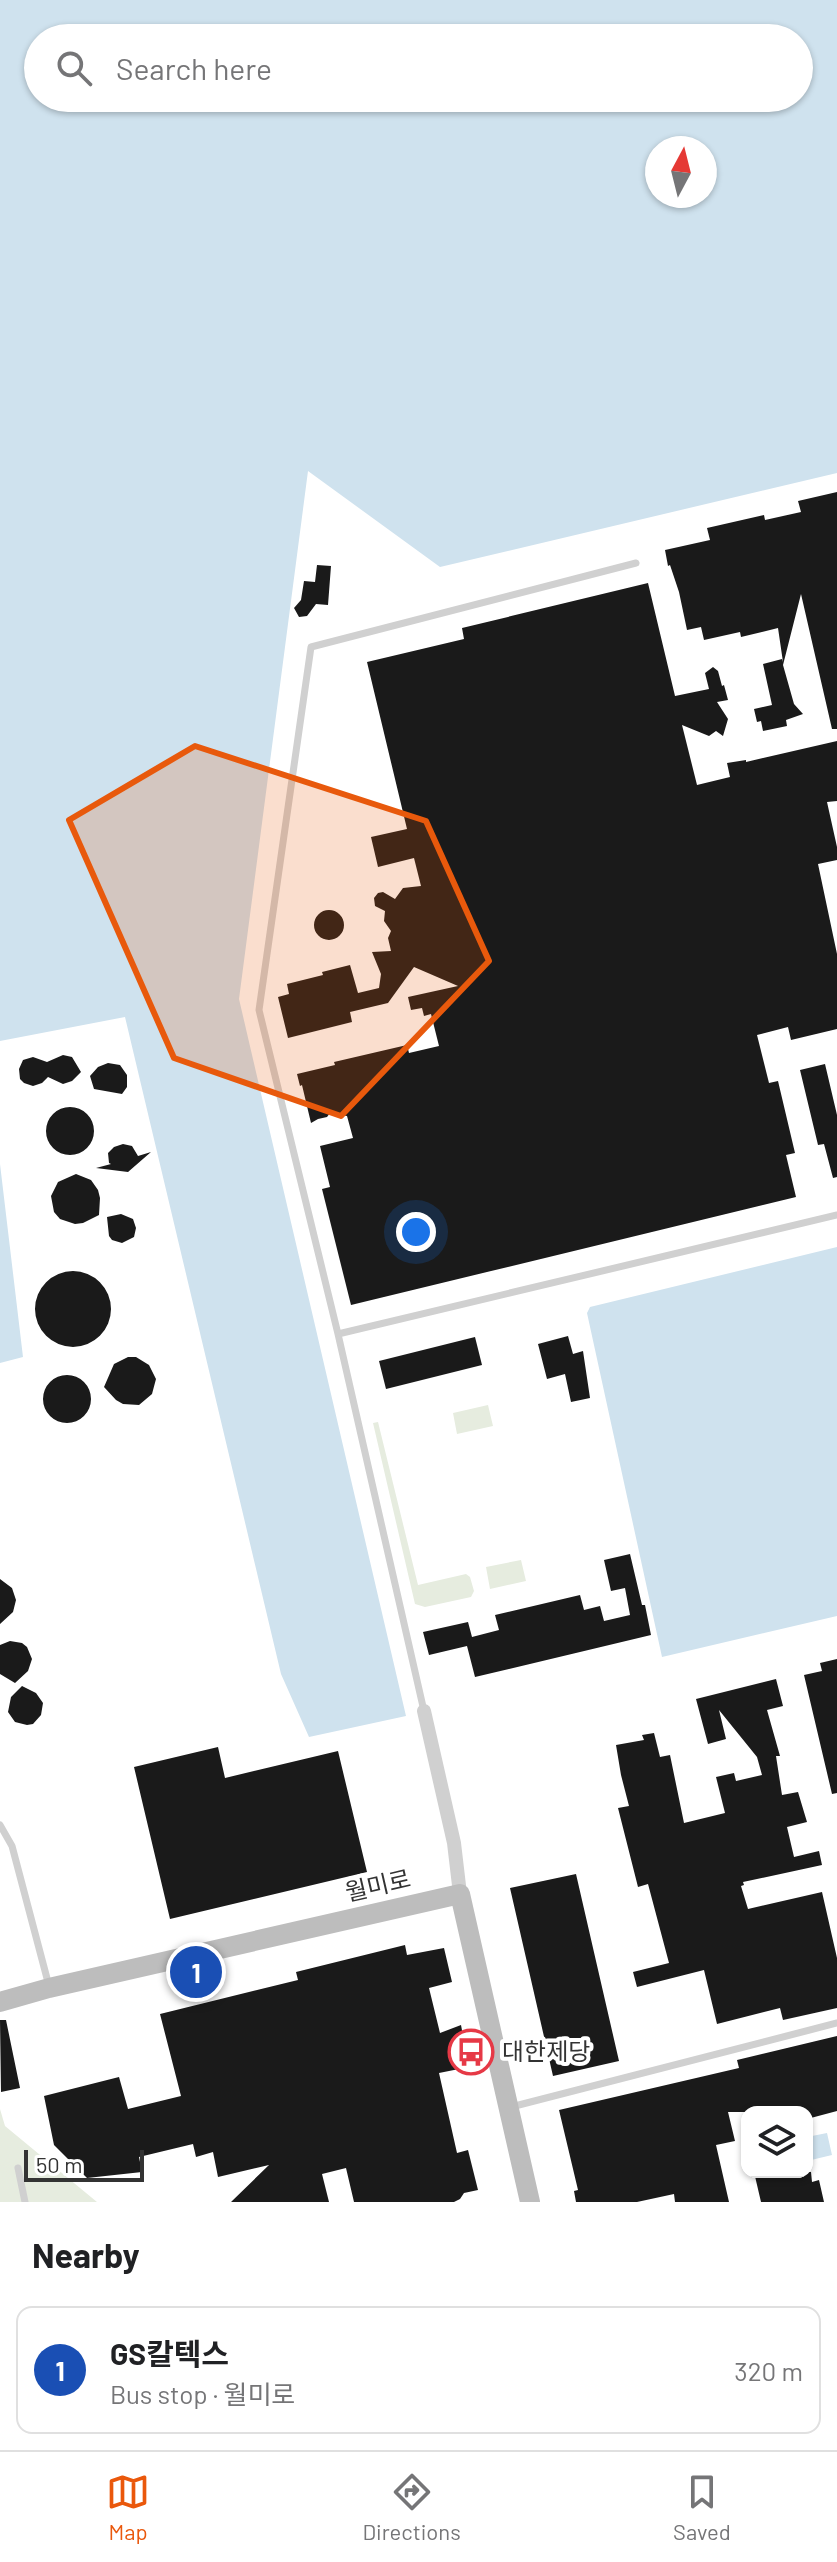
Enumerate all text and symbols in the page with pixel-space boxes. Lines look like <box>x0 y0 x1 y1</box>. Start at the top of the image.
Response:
search box <box>24 24 813 112</box>
icon: search <box>52 46 96 90</box>
text: Search here <box>116 50 272 86</box>
north arrow <box>645 136 717 208</box>
your location <box>396 1212 436 1252</box>
street label: 월미로 <box>342 1863 413 1906</box>
pin: 1 <box>170 1942 222 2002</box>
bus stop icon: 대한제당 <box>447 2028 495 2076</box>
place label: 대한제당 <box>502 2036 590 2065</box>
map controls <box>741 2106 813 2178</box>
button: layers <box>741 2106 813 2178</box>
scale bar <box>24 2146 144 2182</box>
text: 50 m <box>36 2151 82 2177</box>
text: Nearby <box>32 2234 140 2275</box>
text: GS칼텍스 <box>110 2335 229 2371</box>
text: 1 <box>55 2355 65 2386</box>
text: 320 m <box>734 2355 803 2386</box>
text: Bus stop · 월미로 <box>110 2378 295 2409</box>
tab: Map <box>106 2470 150 2544</box>
tab: Directions <box>362 2470 461 2544</box>
tab: Saved <box>673 2470 731 2544</box>

